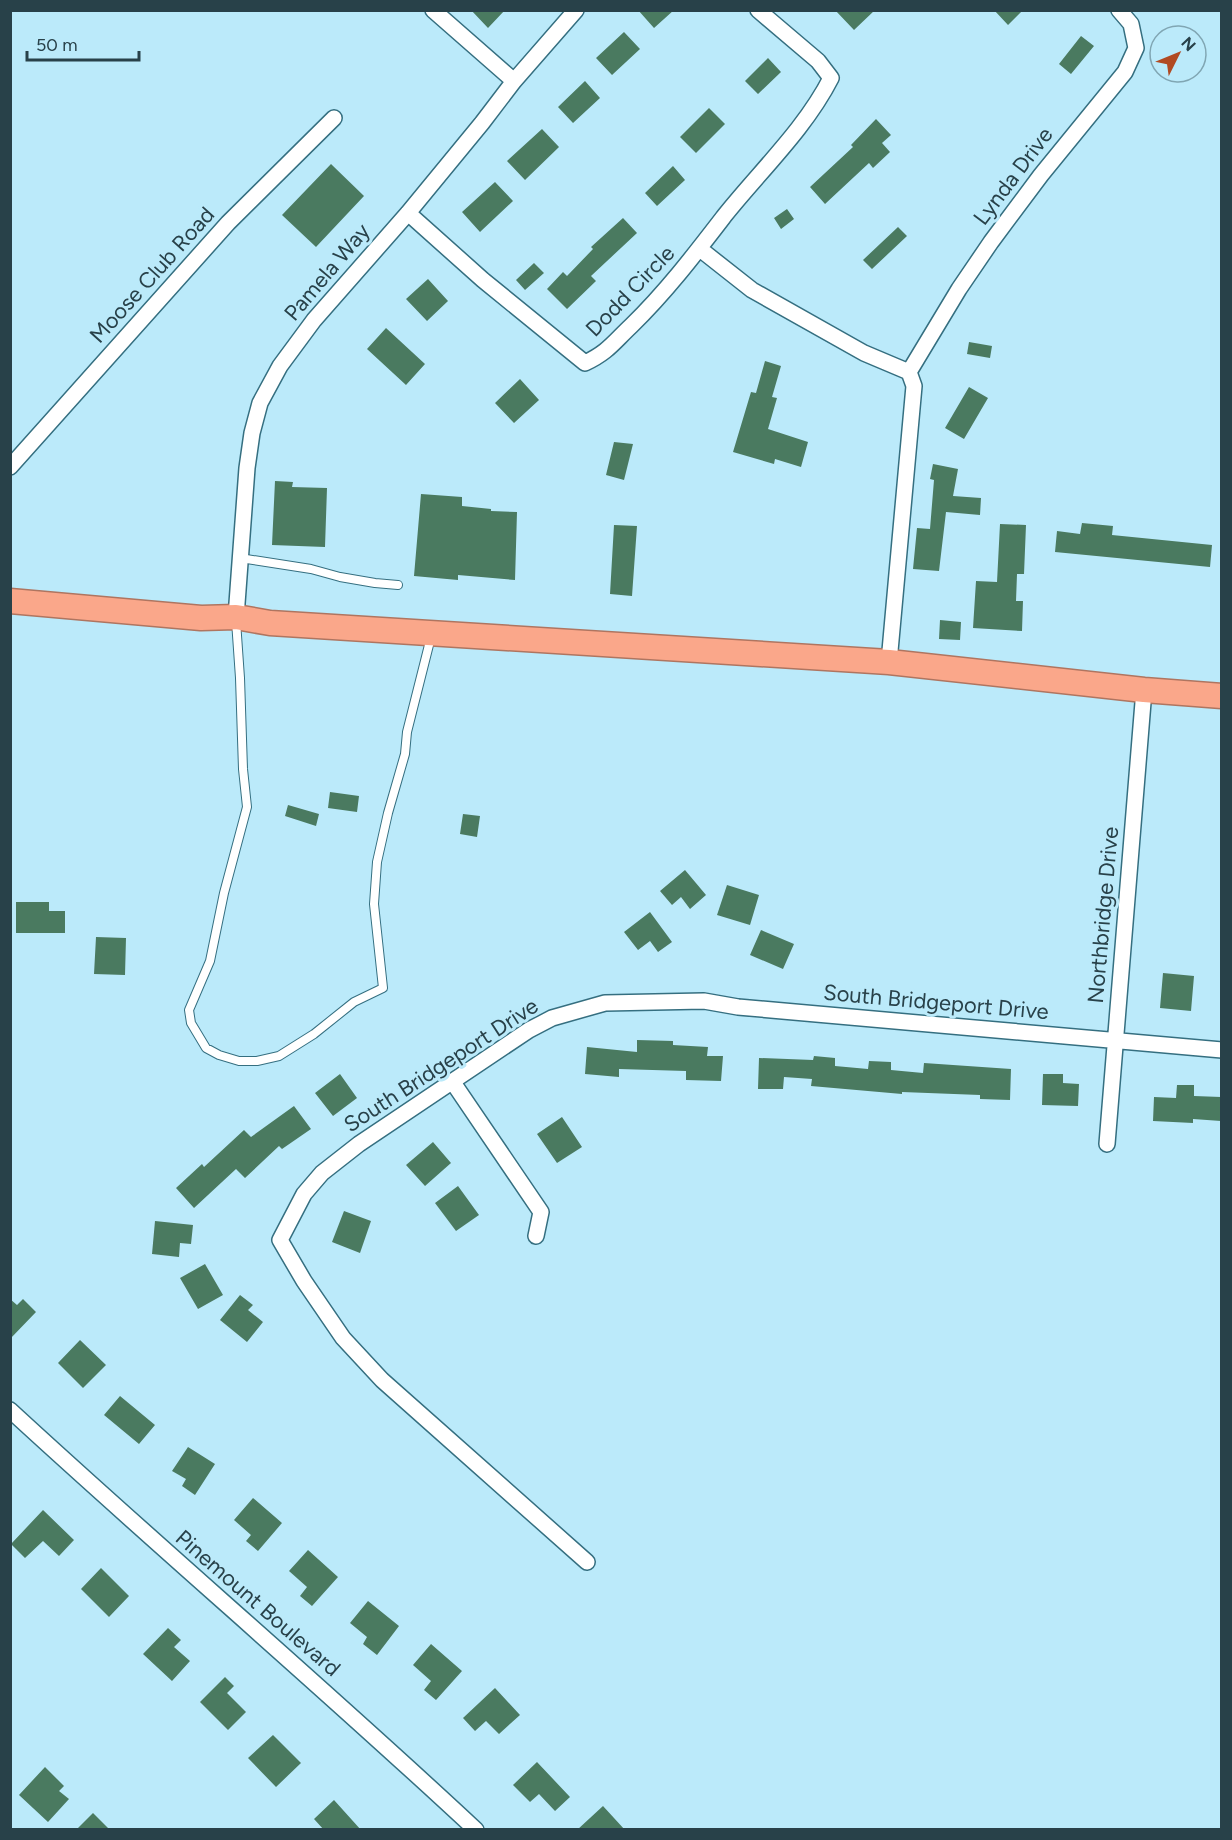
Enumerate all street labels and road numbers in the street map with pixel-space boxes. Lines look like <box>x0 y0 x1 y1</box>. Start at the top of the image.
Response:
street label: Lynda Drive <box>967 122 1059 230</box>
street label: Moose Club Road <box>84 201 220 349</box>
street label: Pamela Way <box>278 217 376 326</box>
street label: Dodd Circle <box>580 240 680 342</box>
street label: Northbridge Drive <box>1082 825 1124 1005</box>
street label: South Bridgeport Drive <box>822 979 1050 1025</box>
street label: South Bridgeport Drive <box>339 992 543 1138</box>
street label: Pinemount Boulevard <box>170 1524 346 1682</box>

